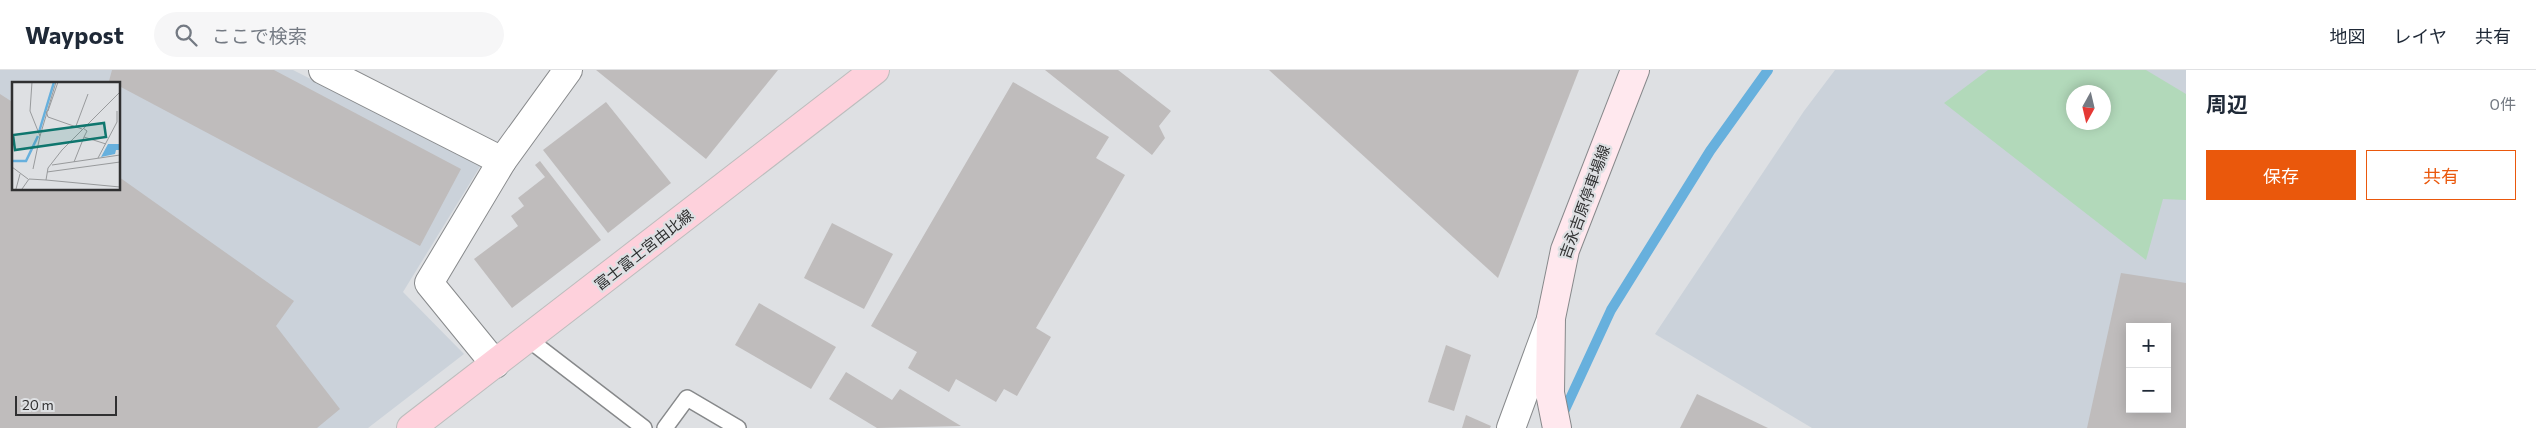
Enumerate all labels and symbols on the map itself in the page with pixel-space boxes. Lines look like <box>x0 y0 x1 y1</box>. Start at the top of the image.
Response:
inset map <box>12 82 120 190</box>
north arrow <box>2066 85 2111 130</box>
street label: 吉永吉原停車場線 <box>1555 142 1613 261</box>
street label: 富士富士宮由比線 <box>591 205 696 293</box>
scale bar <box>15 393 118 416</box>

